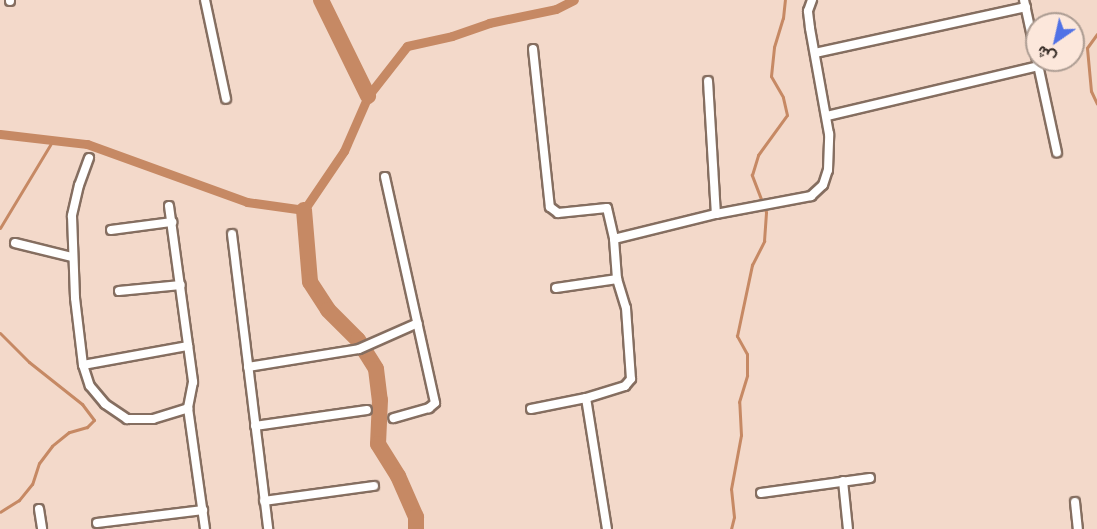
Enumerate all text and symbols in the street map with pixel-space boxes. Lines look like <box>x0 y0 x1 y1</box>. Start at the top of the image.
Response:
north arrow <box>1025 12 1085 72</box>
text: ش <box>1032 42 1059 69</box>

